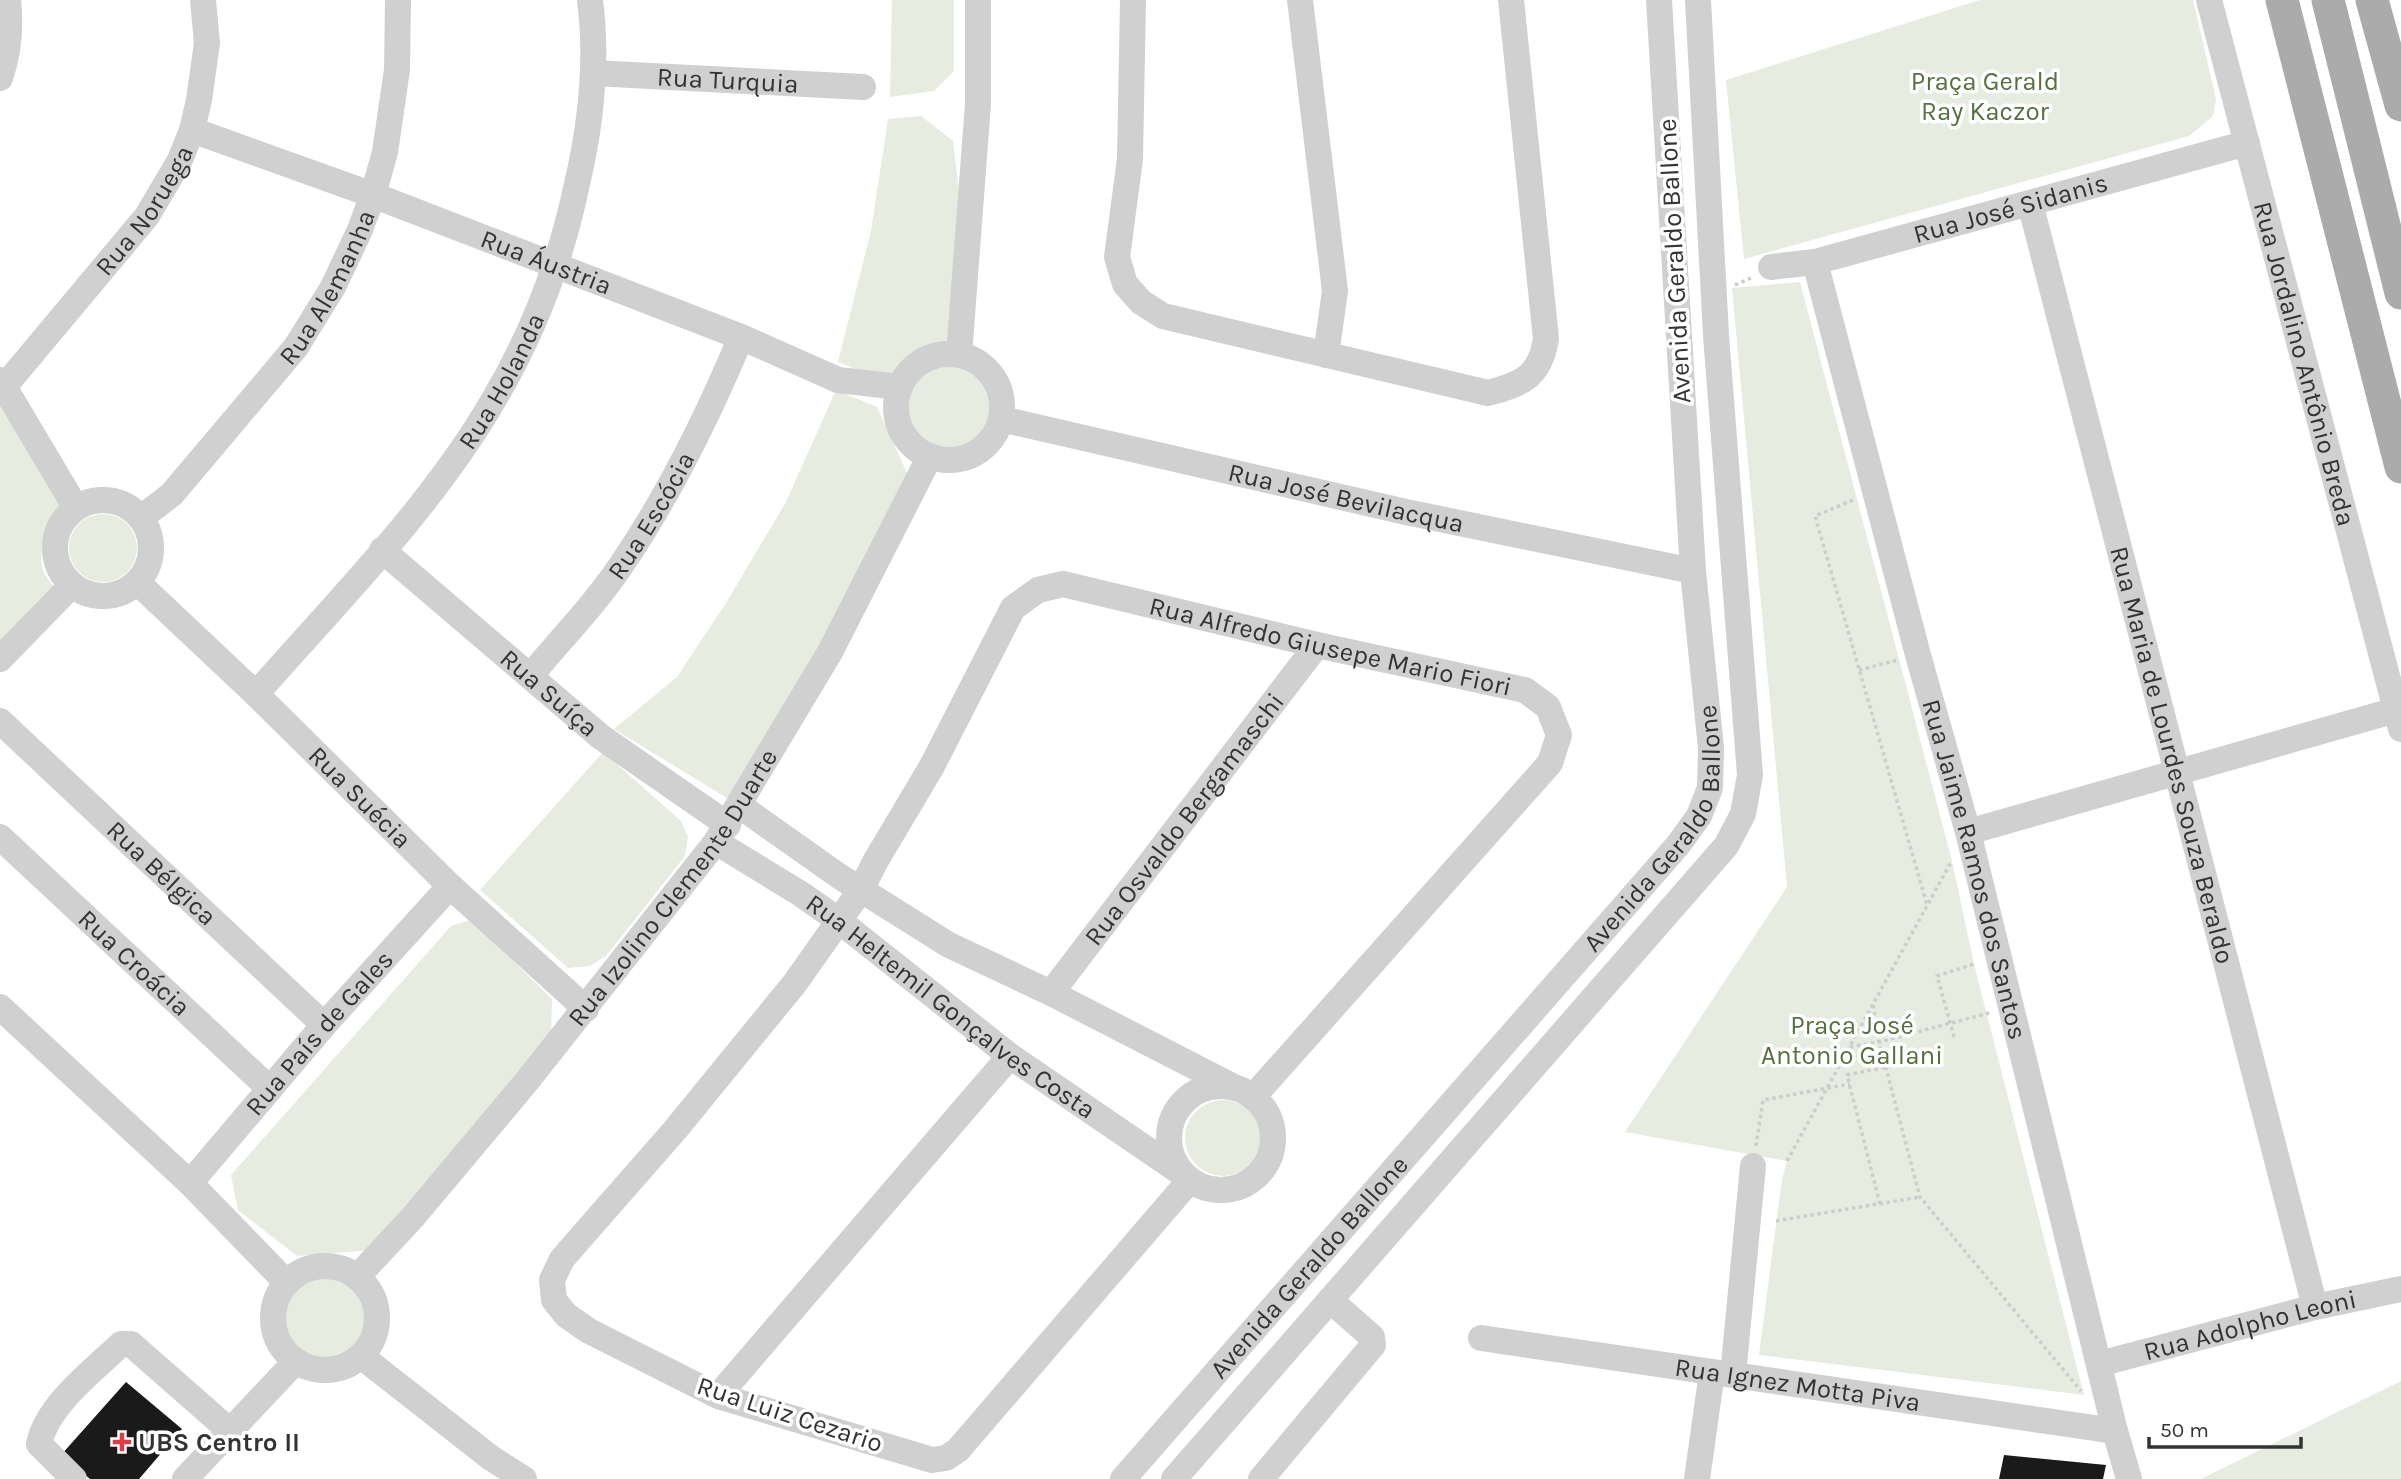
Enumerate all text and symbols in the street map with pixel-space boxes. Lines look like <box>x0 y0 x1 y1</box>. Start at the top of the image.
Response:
street label: Rua Turquia <box>656 61 799 100</box>
park label: Praça Gerald Ray Kaczor <box>1911 66 2059 127</box>
street label: Avenida Geraldo Ballone <box>1652 118 1697 404</box>
street label: Rua Noruega <box>89 141 200 282</box>
street label: Rua José Sidanis <box>1910 167 2111 250</box>
street label: Rua Jordalino Antônio Breda <box>2247 198 2362 529</box>
street label: Rua Alemanha <box>273 206 382 372</box>
street label: Rua Áustria <box>476 223 616 302</box>
street label: Rua Holanda <box>452 309 551 455</box>
street label: Rua Escócia <box>601 447 701 586</box>
street label: Rua José Bevilacqua <box>1225 457 1467 540</box>
street label: Rua Maria de Lourdes Souza Beraldo <box>2103 543 2241 967</box>
street label: Rua Alfredo Giusepe Mario Fiori <box>1146 590 1515 703</box>
street label: Rua Suíça <box>494 643 604 744</box>
street label: Rua Osvaldo Bergamaschi <box>1078 687 1291 952</box>
street label: Rua Jaime Ramos dos Santos <box>1915 696 2033 1043</box>
street label: Avenida Geraldo Ballone <box>1577 703 1727 958</box>
street label: Rua Suécia <box>302 740 418 855</box>
street label: Rua Izolino Clemente Duarte <box>561 743 784 1033</box>
street label: Rua Bélgica <box>100 814 223 932</box>
street label: Rua Heltemil Gonçalves Costa <box>800 887 1101 1126</box>
street label: Rua Croácia <box>72 903 197 1023</box>
street label: Rua País de Gales <box>239 944 400 1122</box>
park label: Praça José Antonio Gallani <box>1761 1010 1943 1071</box>
street label: Avenida Geraldo Ballone <box>1203 1150 1415 1385</box>
street label: Rua Adolpho Leoni <box>2140 1284 2359 1368</box>
street label: Rua Ignez Motta Piva <box>1673 1352 1922 1418</box>
street label: Rua Luiz Cezario <box>693 1370 887 1459</box>
scale bar <box>2149 1406 2301 1450</box>
text: 50 m <box>2160 1418 2209 1442</box>
place label: UBS Centro II <box>138 1427 300 1458</box>
marker: UBS Centro II <box>112 1432 132 1452</box>

